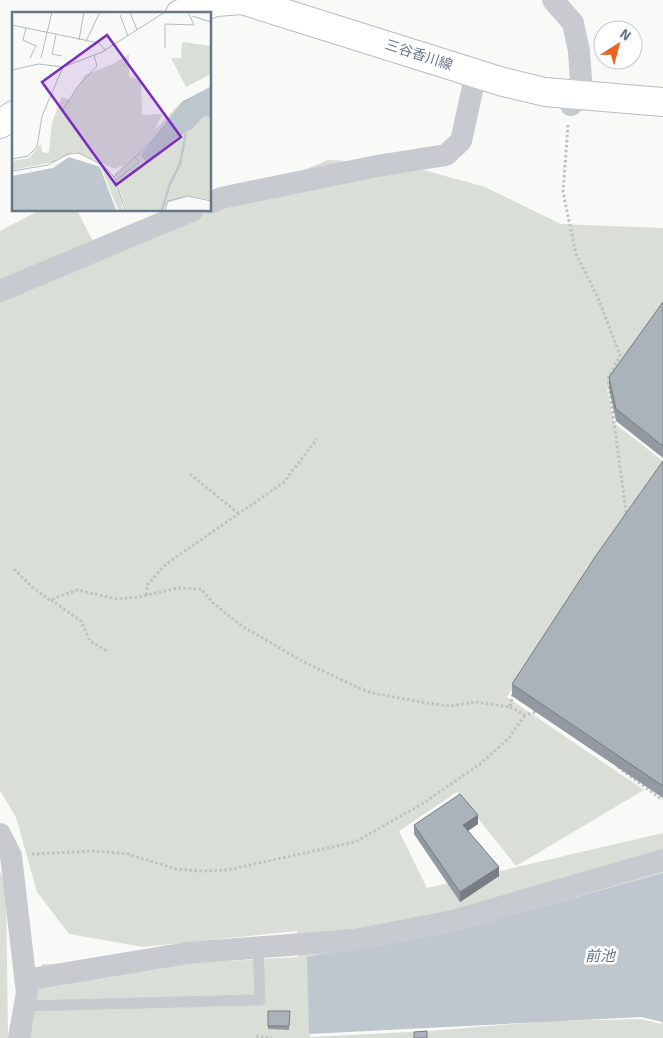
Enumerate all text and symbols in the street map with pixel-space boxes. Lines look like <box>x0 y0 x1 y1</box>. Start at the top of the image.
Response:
inset map <box>12 12 211 211</box>
north arrow <box>593 20 643 70</box>
text: N <box>616 25 634 45</box>
street label: 三谷香川線 <box>383 36 455 74</box>
water label: 前池 <box>585 947 617 965</box>

